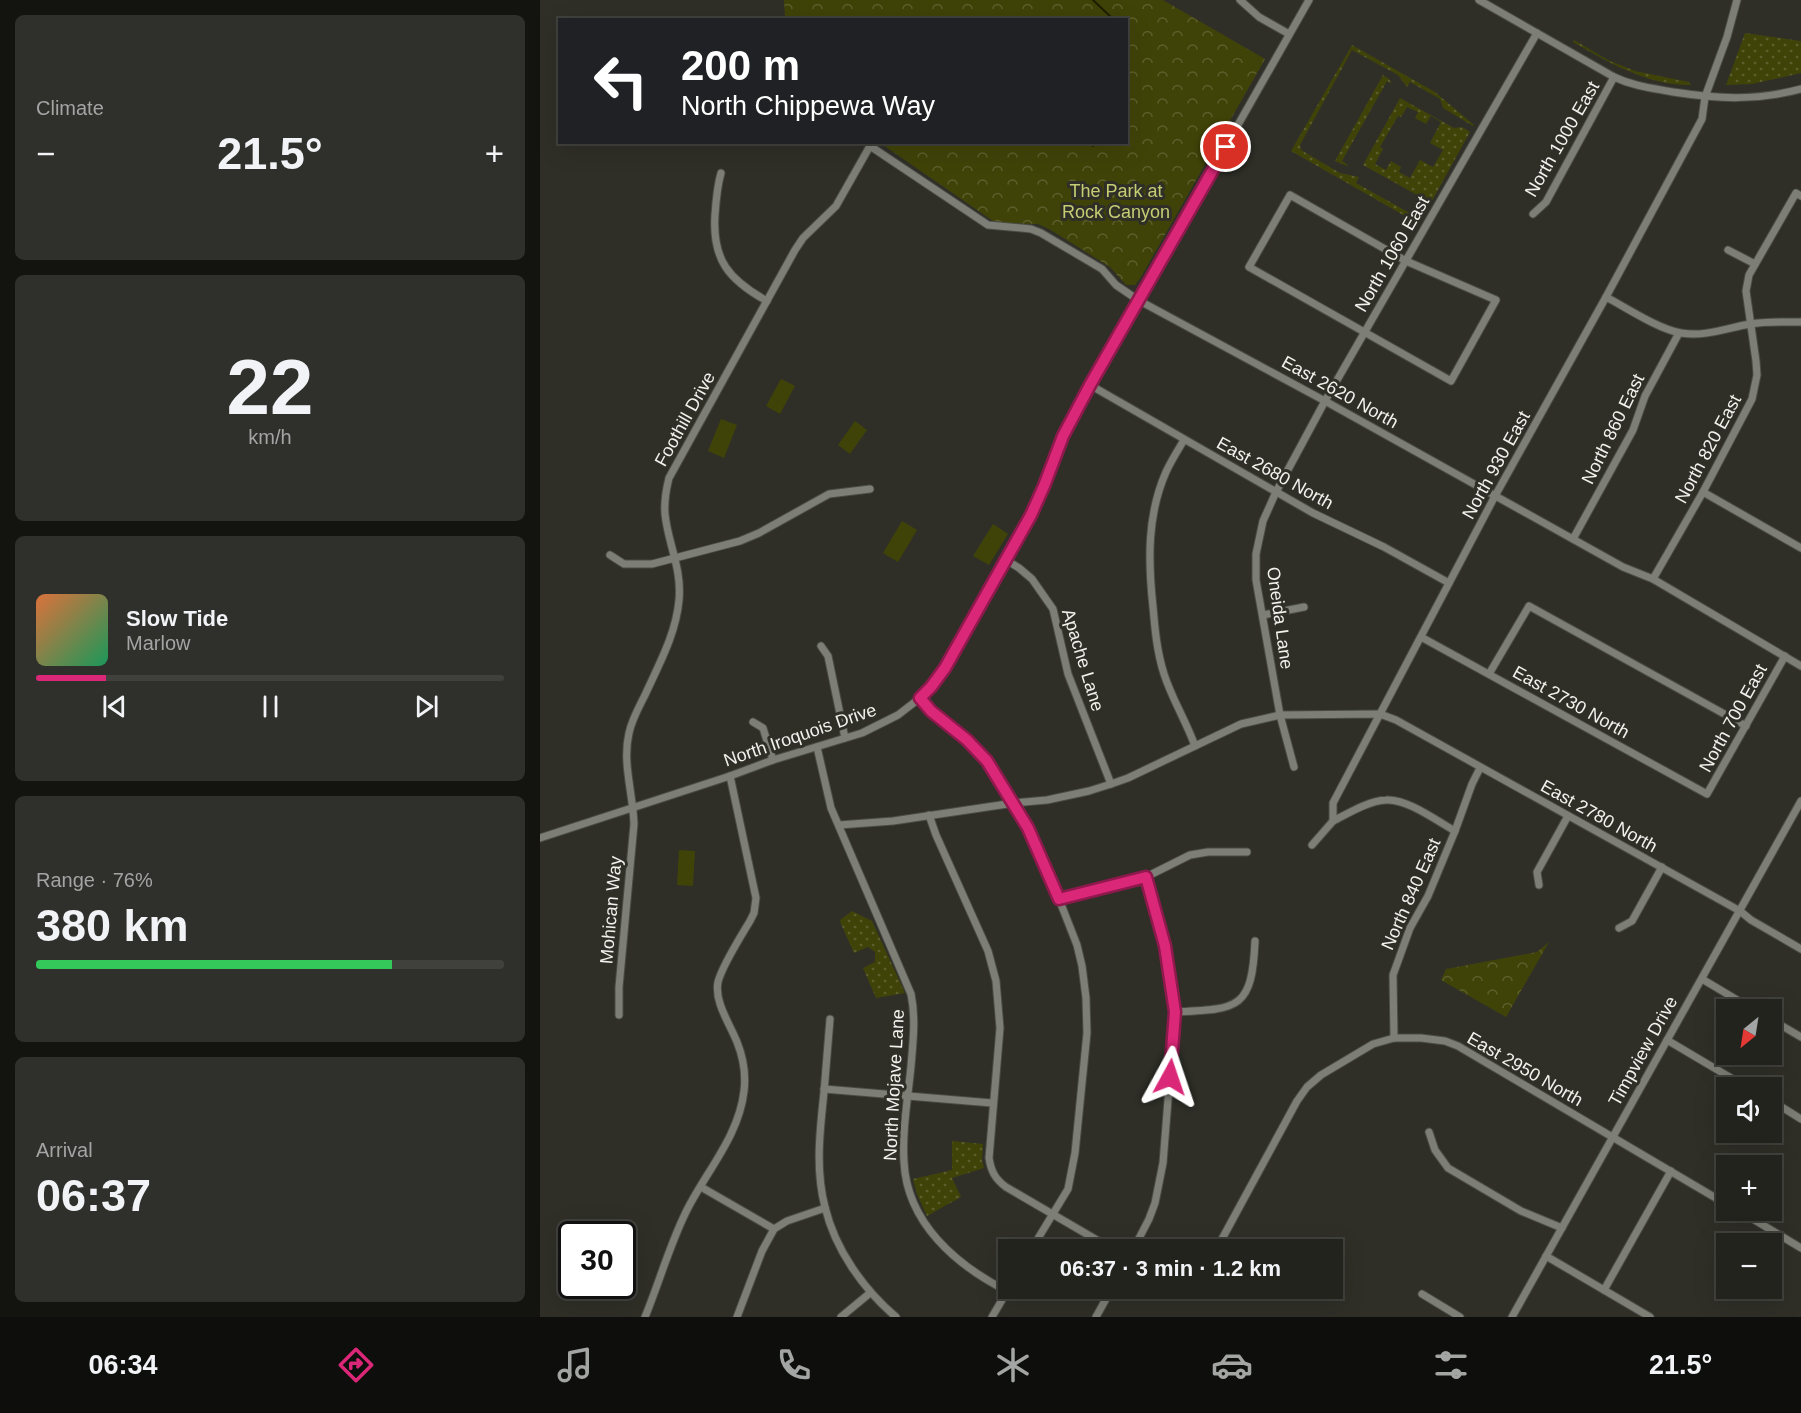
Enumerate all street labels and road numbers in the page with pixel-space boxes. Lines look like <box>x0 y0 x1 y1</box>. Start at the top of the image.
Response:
street label: North 1000 East <box>1521 78 1603 200</box>
street label: North 1060 East <box>1351 193 1433 315</box>
street label: East 2620 North <box>1278 352 1402 432</box>
street label: Foothill Drive <box>651 368 719 470</box>
street label: North 860 East <box>1578 371 1648 487</box>
street label: North 820 East <box>1671 391 1745 507</box>
street label: North 930 East <box>1458 408 1534 522</box>
street label: East 2680 North <box>1213 433 1337 513</box>
street label: Oneida Lane <box>1263 566 1297 670</box>
street label: Apache Lane <box>1058 606 1108 714</box>
street label: North 700 East <box>1695 661 1771 775</box>
street label: East 2730 North <box>1509 662 1633 742</box>
street label: North Iroquois Drive <box>721 699 879 771</box>
street label: East 2780 North <box>1537 776 1661 856</box>
street label: North 840 East <box>1377 835 1445 953</box>
street label: Mohican Way <box>596 855 626 965</box>
street label: Timpview Drive <box>1605 993 1681 1109</box>
street label: North Mojave Lane <box>880 1009 908 1161</box>
street label: East 2950 North <box>1464 1028 1586 1110</box>

